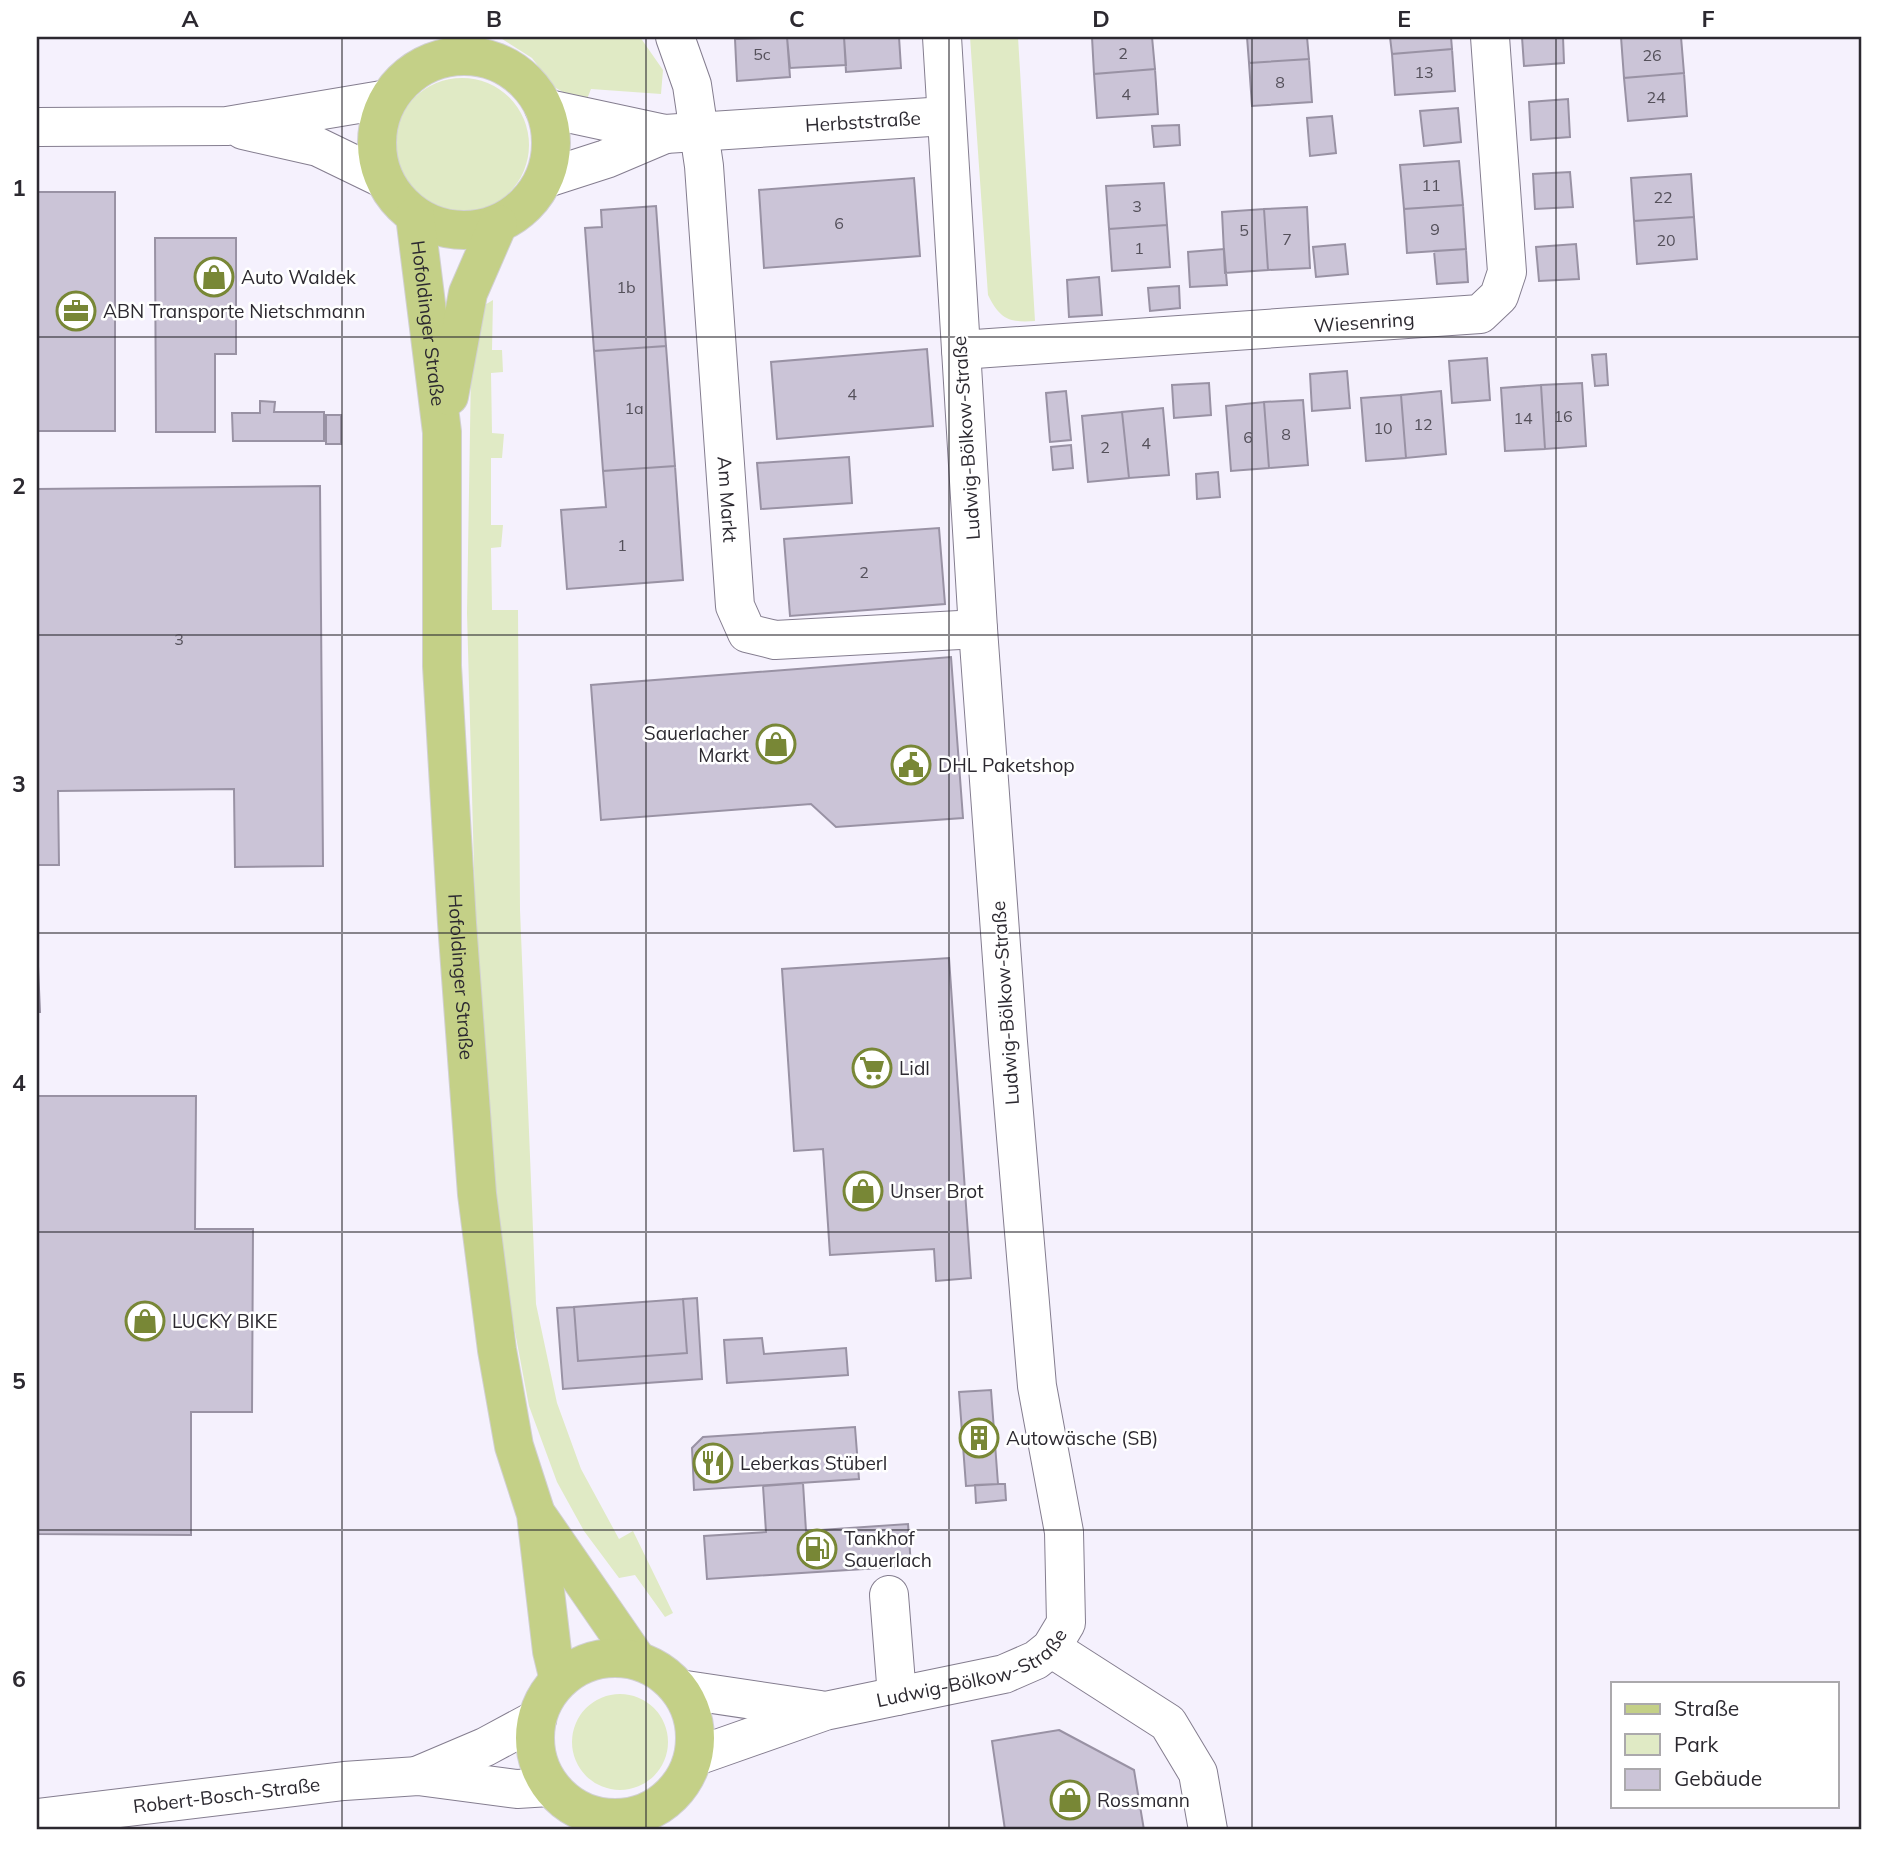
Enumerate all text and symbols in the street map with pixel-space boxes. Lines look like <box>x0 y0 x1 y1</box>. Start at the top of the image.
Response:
text: A <box>181 4 199 33</box>
text: B <box>486 4 502 33</box>
text: C <box>789 4 805 33</box>
text: D <box>1092 4 1110 33</box>
text: E <box>1397 4 1411 33</box>
text: F <box>1701 4 1715 33</box>
house number: 2 <box>1118 43 1128 63</box>
house number: 5c <box>753 44 771 64</box>
house number: 26 <box>1642 45 1662 65</box>
house number: 13 <box>1414 62 1434 82</box>
house number: 8 <box>1275 72 1285 92</box>
house number: 4 <box>1121 84 1131 104</box>
house number: 24 <box>1646 87 1666 107</box>
street label: Herbststraße <box>804 106 921 137</box>
text: 1 <box>12 173 26 202</box>
house number: 11 <box>1421 175 1441 195</box>
house number: 22 <box>1653 187 1673 207</box>
house number: 3 <box>1132 196 1142 216</box>
house number: 6 <box>834 213 844 233</box>
house number: 9 <box>1430 219 1440 239</box>
house number: 5 <box>1239 220 1249 240</box>
house number: 7 <box>1282 229 1292 249</box>
house number: 20 <box>1656 230 1676 250</box>
house number: 1 <box>1134 238 1144 258</box>
street label: Hofoldinger Straße <box>406 239 451 407</box>
shop icon: Auto Waldek <box>193 256 235 298</box>
place label: Auto Waldek <box>241 265 356 289</box>
house number: 1b <box>616 277 636 297</box>
office icon: ABN Transporte Nietschmann <box>55 290 97 332</box>
place label: ABN Transporte Nietschmann <box>103 299 365 323</box>
street label: Wiesenring <box>1313 307 1415 338</box>
street label: Ludwig-Bölkow-Straße <box>947 335 985 541</box>
house number: 4 <box>847 384 857 404</box>
house number: 1a <box>624 398 644 418</box>
house number: 16 <box>1553 406 1573 426</box>
house number: 14 <box>1513 408 1533 428</box>
house number: 12 <box>1413 414 1433 434</box>
house number: 10 <box>1373 418 1393 438</box>
house number: 8 <box>1281 424 1291 444</box>
house number: 6 <box>1243 427 1253 447</box>
house number: 4 <box>1141 433 1151 453</box>
house number: 2 <box>1100 437 1110 457</box>
street label: Am Markt <box>712 455 743 544</box>
text: 2 <box>12 471 26 500</box>
house number: 1 <box>617 535 627 555</box>
house number: 2 <box>859 562 869 582</box>
house number: 3 <box>174 629 184 649</box>
place label: Sauerlacher Markt <box>644 721 749 767</box>
shop icon: Sauerlacher Markt <box>755 723 797 765</box>
public building icon: DHL Paketshop <box>890 744 932 786</box>
place label: DHL Paketshop <box>938 753 1075 777</box>
text: 3 <box>12 769 26 798</box>
street label: Hofoldinger Straße <box>443 893 479 1061</box>
street label: Ludwig-Bölkow-Straße <box>986 900 1024 1106</box>
supermarket icon: Lidl <box>851 1047 893 1089</box>
place label: Lidl <box>899 1056 930 1080</box>
text: 4 <box>12 1068 26 1097</box>
shop icon: Unser Brot <box>842 1170 884 1212</box>
place label: Unser Brot <box>890 1179 984 1203</box>
shop icon: LUCKY BIKE <box>124 1300 166 1342</box>
place label: LUCKY BIKE <box>172 1309 278 1333</box>
text: 5 <box>12 1366 26 1395</box>
building icon: Autowäsche (SB) <box>958 1417 1000 1459</box>
place label: Autowäsche (SB) <box>1006 1426 1158 1450</box>
restaurant icon: Leberkas Stüberl <box>692 1442 734 1484</box>
place label: Leberkas Stüberl <box>740 1451 887 1475</box>
place label: Tankhof Sauerlach <box>844 1526 932 1572</box>
fuel station icon: Tankhof Sauerlach <box>796 1528 838 1570</box>
street label: Ludwig-Bölkow-Straße <box>874 1624 1072 1712</box>
text: 6 <box>12 1664 26 1693</box>
legend <box>1611 1682 1839 1808</box>
text: Straße <box>1674 1695 1739 1721</box>
text: Park <box>1674 1731 1718 1757</box>
text: Gebäude <box>1674 1765 1762 1791</box>
street label: Robert-Bosch-Straße <box>132 1772 321 1818</box>
shop icon: Rossmann <box>1049 1779 1091 1821</box>
place label: Rossmann <box>1097 1788 1190 1812</box>

